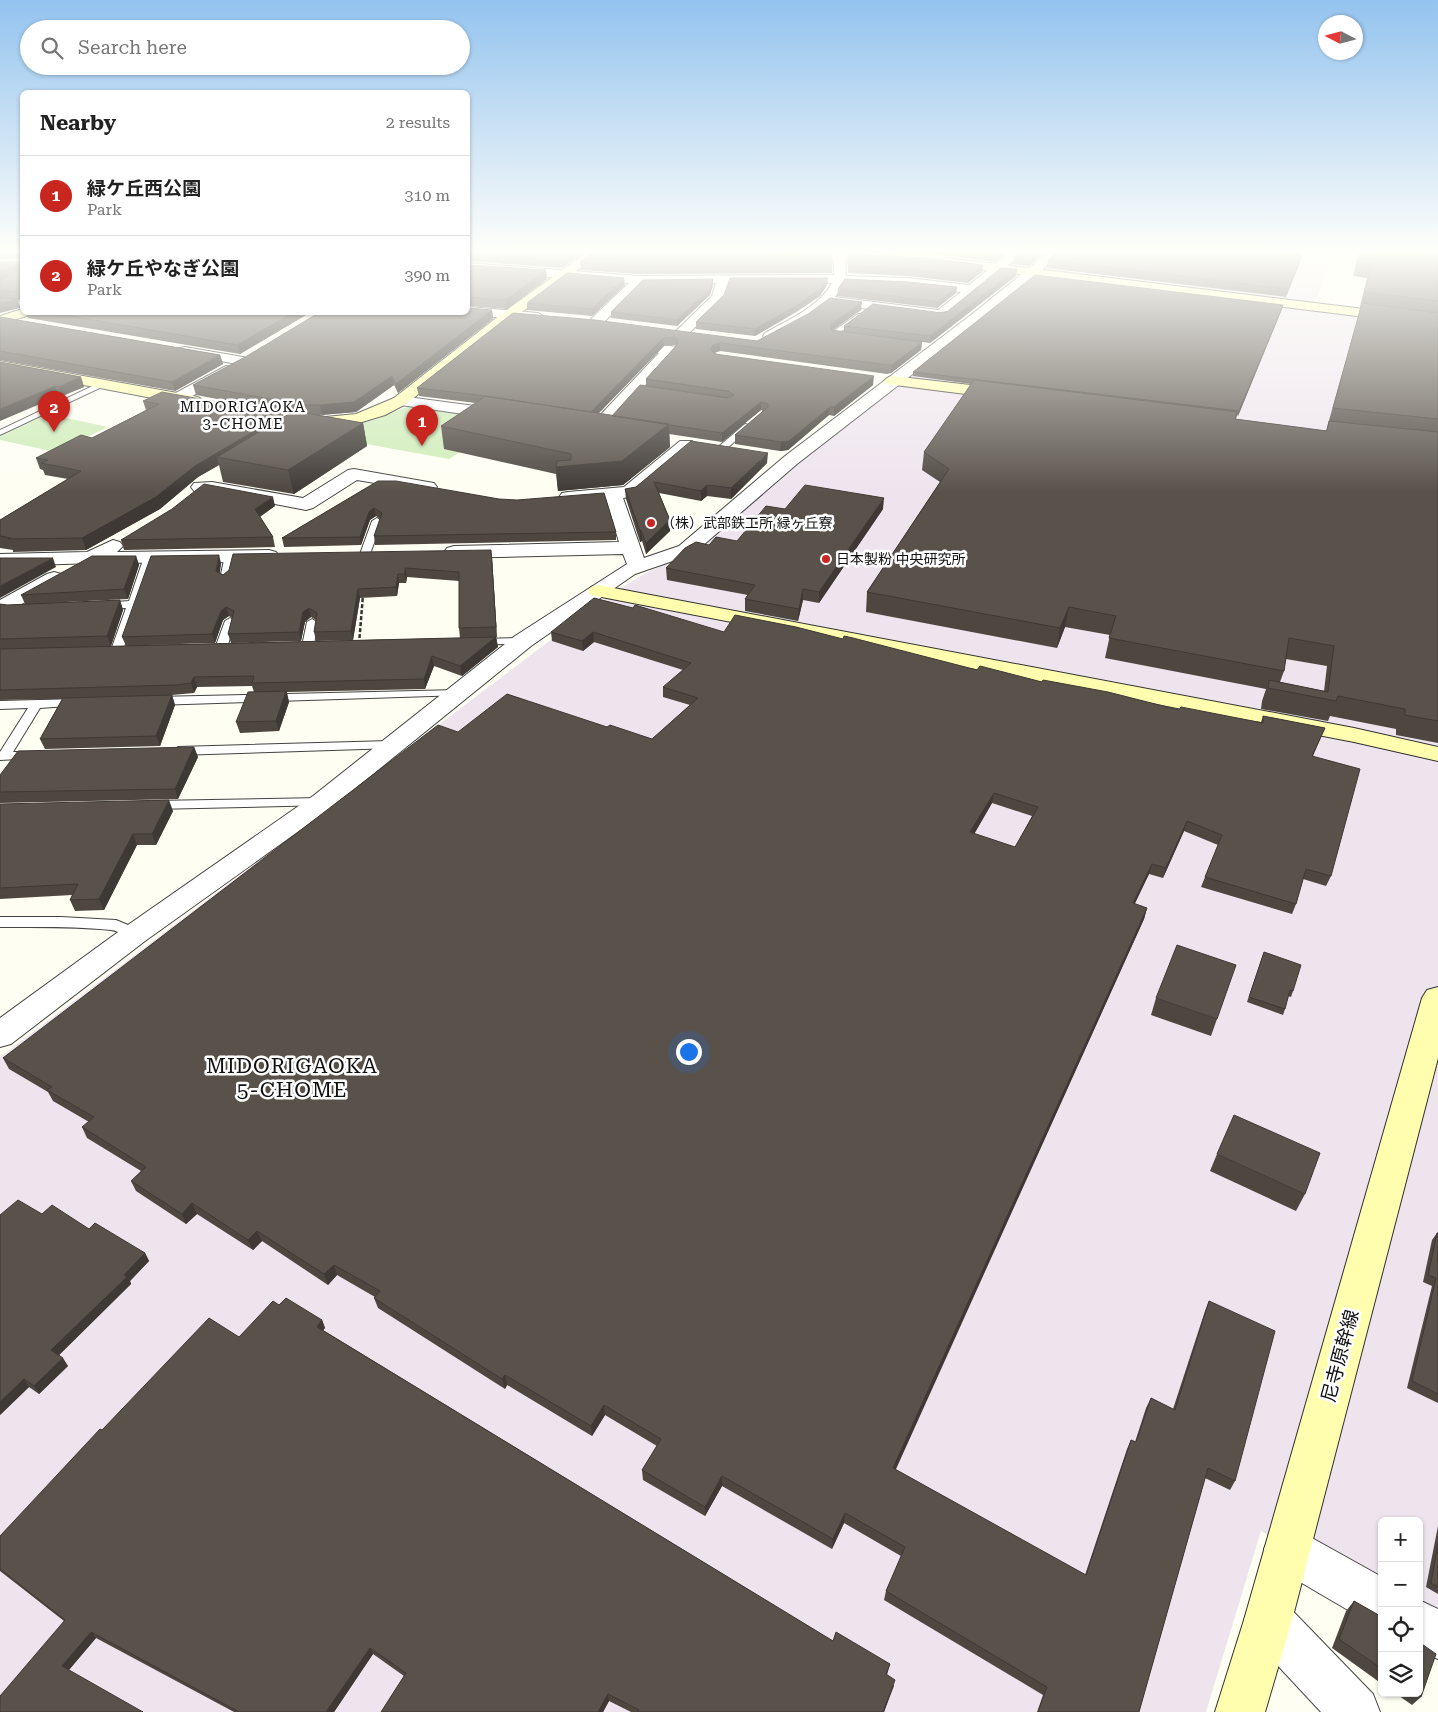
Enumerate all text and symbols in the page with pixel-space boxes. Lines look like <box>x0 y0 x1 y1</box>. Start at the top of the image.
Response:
north arrow <box>1318 15 1363 60</box>
search box <box>20 20 470 75</box>
icon: search <box>38 34 66 62</box>
text: Search here <box>78 36 187 59</box>
text: Nearby <box>40 111 116 135</box>
text: 2 results <box>386 113 450 132</box>
text: 緑ケ丘西公園 <box>87 177 201 200</box>
text: 1 <box>52 186 60 205</box>
text: 310 m <box>404 186 450 205</box>
text: Park <box>87 200 122 219</box>
text: 緑ケ丘やなぎ公園 <box>87 257 239 280</box>
text: 2 <box>52 266 60 285</box>
text: 390 m <box>404 266 450 285</box>
text: Park <box>87 280 122 299</box>
pin: 2 <box>38 391 70 432</box>
district label: MIDORIGAOKA 3-CHOME <box>180 398 306 433</box>
pin: 1 <box>406 405 438 446</box>
place label: （株）武部鉄工所 緑ヶ丘寮 <box>661 515 833 531</box>
marker: （株）武部鉄工所 緑ヶ丘寮 <box>645 517 657 529</box>
place label: 日本製粉 中央研究所 <box>836 551 966 567</box>
marker: 日本製粉 中央研究所 <box>820 553 832 565</box>
your location <box>676 1039 702 1065</box>
district label: MIDORIGAOKA 5-CHOME <box>206 1054 378 1102</box>
street label: 尼寺原幹線 <box>1317 1307 1363 1405</box>
map controls <box>1378 1517 1423 1697</box>
button: + <box>1378 1517 1423 1562</box>
button: − <box>1378 1562 1423 1607</box>
button: locate <box>1378 1607 1423 1652</box>
button: layers <box>1378 1652 1423 1697</box>

